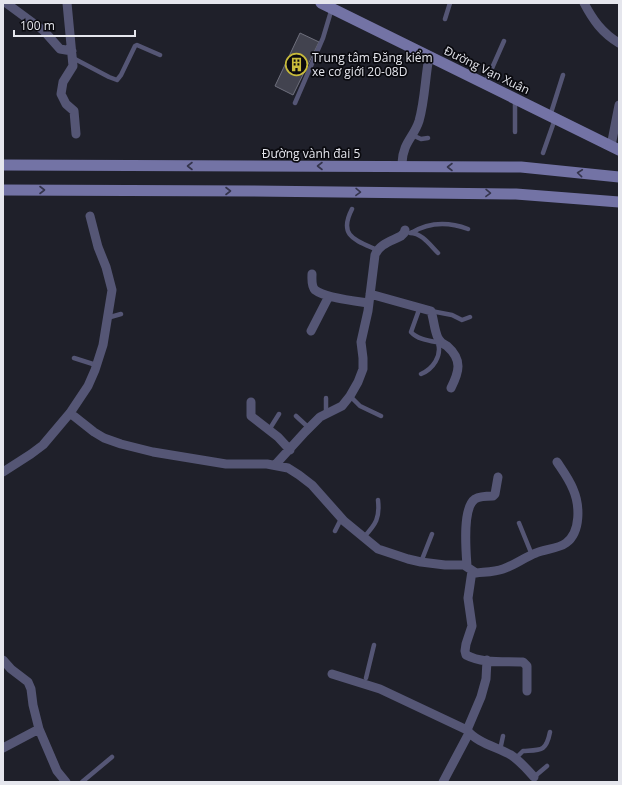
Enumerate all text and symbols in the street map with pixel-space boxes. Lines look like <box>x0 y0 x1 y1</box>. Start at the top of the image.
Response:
scale bar <box>14 12 135 38</box>
text: 100 m <box>20 17 55 34</box>
street label: Đường Vạn Xuân <box>441 42 533 98</box>
place label: Trung tâm Đăng kiểm xe cơ giới 20-08D <box>312 49 433 80</box>
building icon: Trung tâm Đăng kiểm xe cơ giới 20-08D <box>284 51 310 77</box>
street label: Đường vành đai 5 <box>262 145 360 162</box>
one-way arrow <box>187 162 193 170</box>
one-way arrow <box>317 162 323 170</box>
one-way arrow <box>447 163 453 171</box>
one-way arrow <box>577 169 583 178</box>
one-way arrow <box>39 186 45 194</box>
one-way arrow <box>225 187 231 195</box>
one-way arrow <box>355 188 361 196</box>
one-way arrow <box>485 189 491 197</box>

